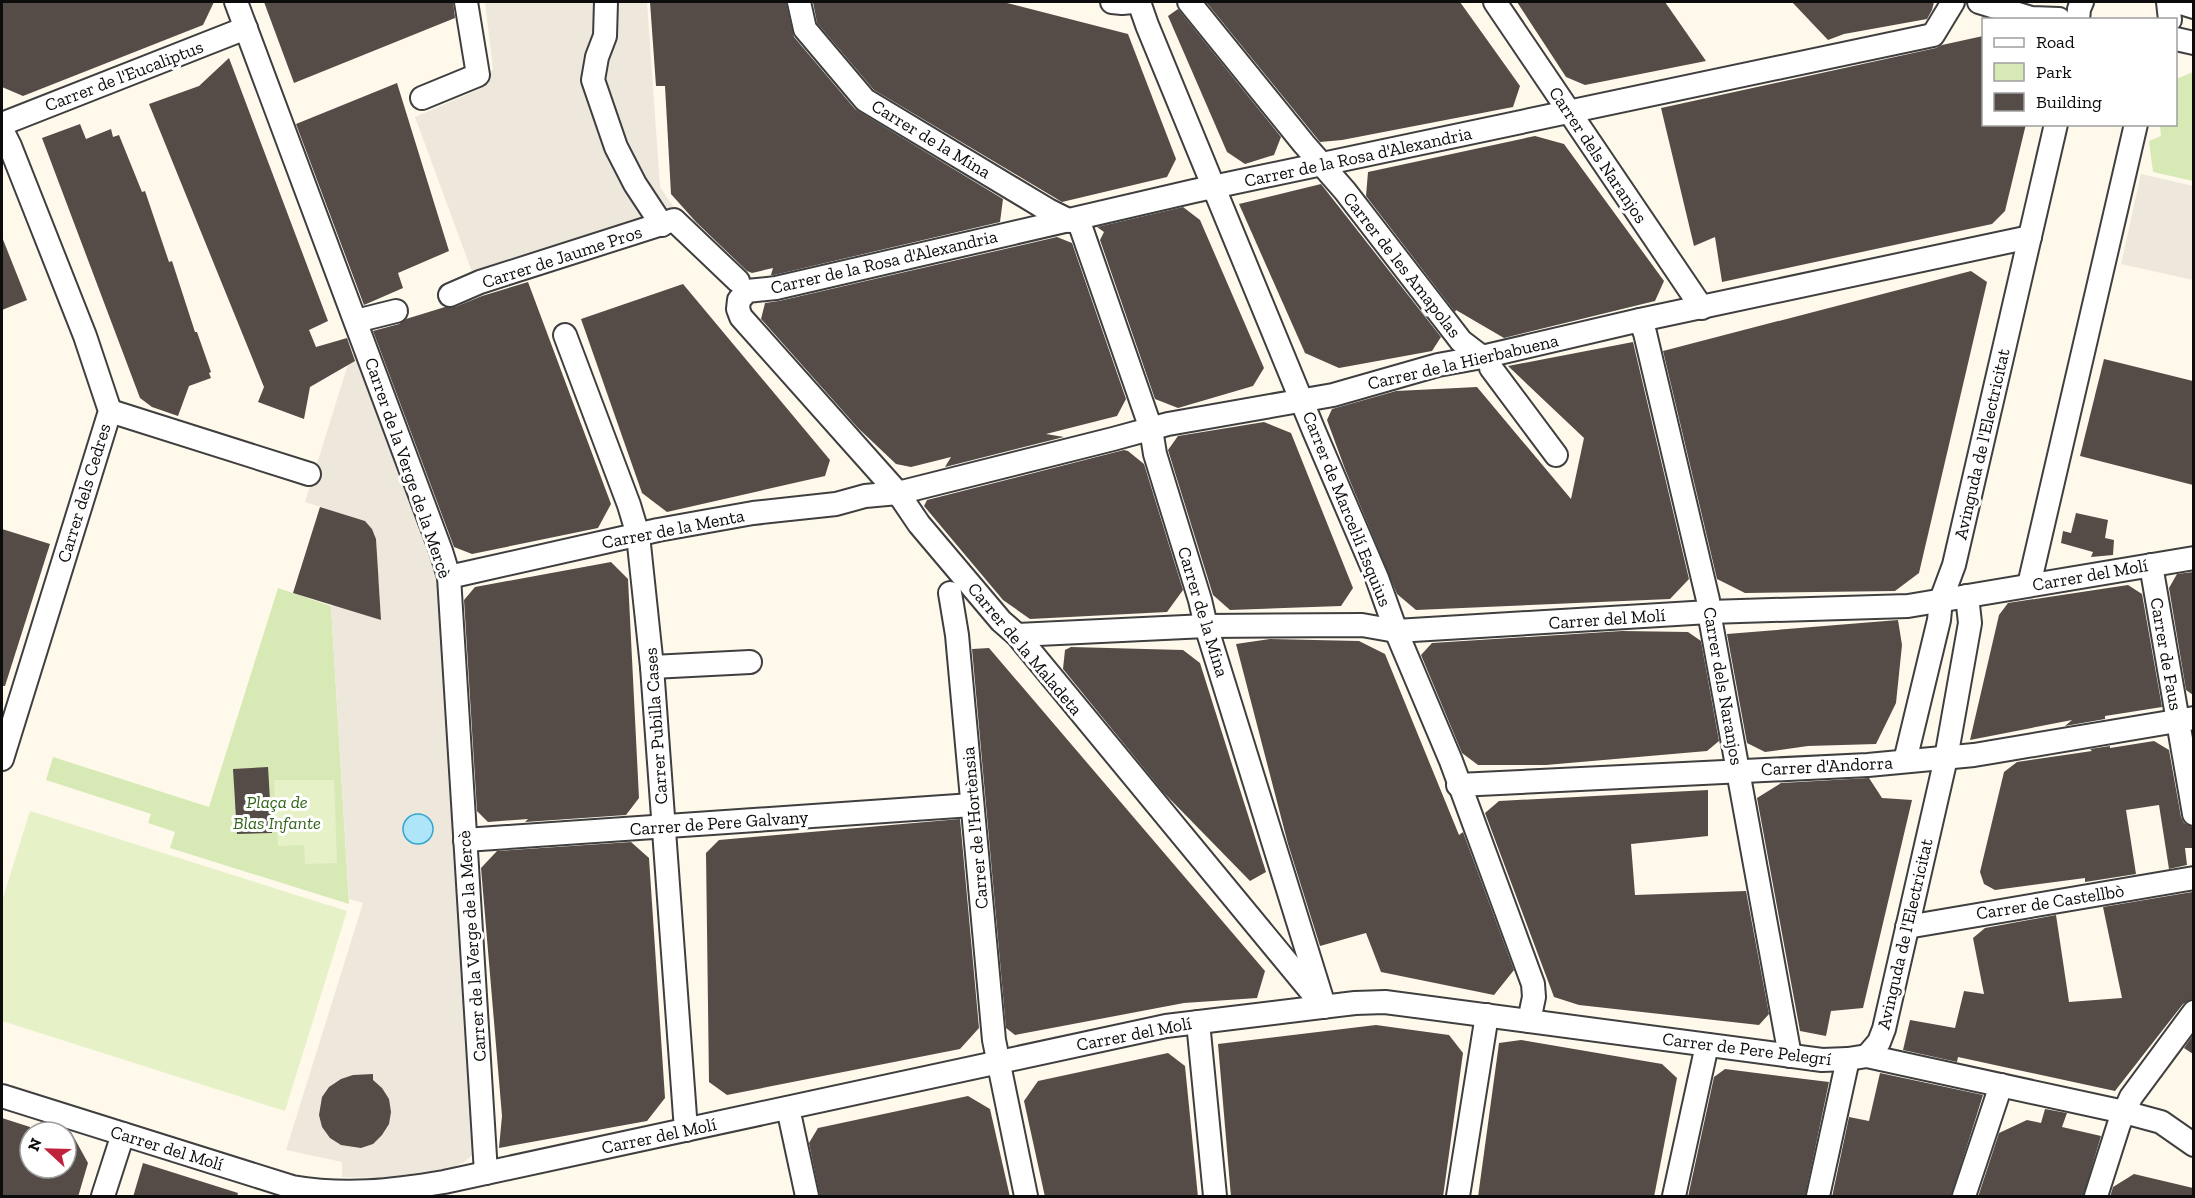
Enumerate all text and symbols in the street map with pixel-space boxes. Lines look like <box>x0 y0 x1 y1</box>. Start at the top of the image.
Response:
legend <box>1982 18 2177 126</box>
text: Road <box>2036 31 2075 53</box>
street label: Carrer de l'Eucaliptus <box>42 36 206 116</box>
text: Park <box>2036 61 2072 83</box>
street label: Carrer dels Naranjos <box>1544 82 1652 228</box>
text: Building <box>2036 91 2102 113</box>
street label: Carrer de la Mina <box>867 95 995 183</box>
street label: Carrer de la Rosa d'Alexandria <box>1242 122 1474 192</box>
street label: Carrer de les Amapolas <box>1338 188 1466 342</box>
street label: Carrer de Jaume Pros <box>479 221 645 293</box>
street label: Carrer de la Rosa d'Alexandria <box>768 225 1000 299</box>
street label: Carrer de la Hierbabuena <box>1365 329 1561 395</box>
street label: Avinguda de l'Electricitat <box>1949 346 2015 542</box>
street label: Carrer de la Verge de la Mercè <box>360 355 456 581</box>
street label: Carrer de Marcel·lí Esquius <box>1298 408 1396 610</box>
street label: Carrer dels Cedres <box>52 421 116 565</box>
street label: Carrer de la Menta <box>600 504 746 554</box>
street label: Carrer de la Mina <box>1173 544 1233 680</box>
street label: Carrer del Molí <box>2030 554 2150 596</box>
street label: Carrer de la Maladeta <box>963 578 1087 720</box>
street label: Carrer de Faus <box>2145 596 2187 712</box>
street label: Carrer del Molí <box>1548 604 1666 634</box>
street label: Carrer dels Naranjos <box>1698 605 1748 767</box>
street label: Carrer Pubilla Cases <box>640 647 672 805</box>
street label: Carrer de l'Hortènsia <box>957 746 993 910</box>
street label: Carrer d'Andorra <box>1760 752 1894 780</box>
park label: Plaça de Blas Infante <box>233 791 321 834</box>
street label: Carrer de Pere Galvany <box>629 806 810 840</box>
street label: Carrer de la Verge de la Mercè <box>453 830 491 1062</box>
street label: Avinguda de l'Electricitat <box>1872 836 1938 1032</box>
street label: Carrer de Castellbò <box>1974 879 2126 925</box>
street label: Carrer del Molí <box>1074 1012 1194 1056</box>
street label: Carrer de Pere Pelegrí <box>1661 1028 1833 1070</box>
street label: Carrer del Molí <box>599 1113 719 1159</box>
north arrow <box>18 1120 78 1180</box>
street label: Carrer del Molí <box>108 1120 226 1176</box>
text: N <box>23 1135 46 1154</box>

